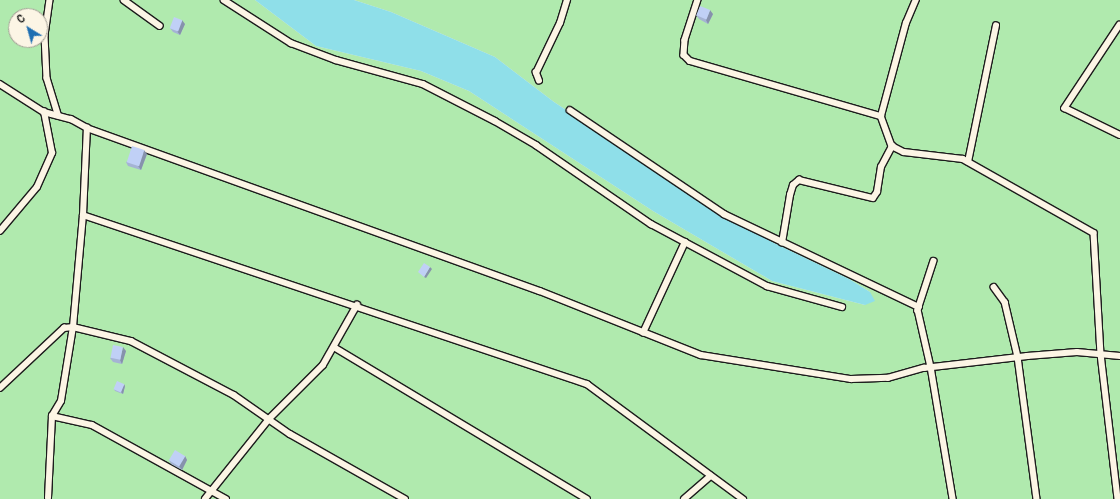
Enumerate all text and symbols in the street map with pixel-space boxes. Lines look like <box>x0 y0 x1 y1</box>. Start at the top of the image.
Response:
north arrow <box>8 8 48 48</box>
text: С <box>14 12 28 26</box>

